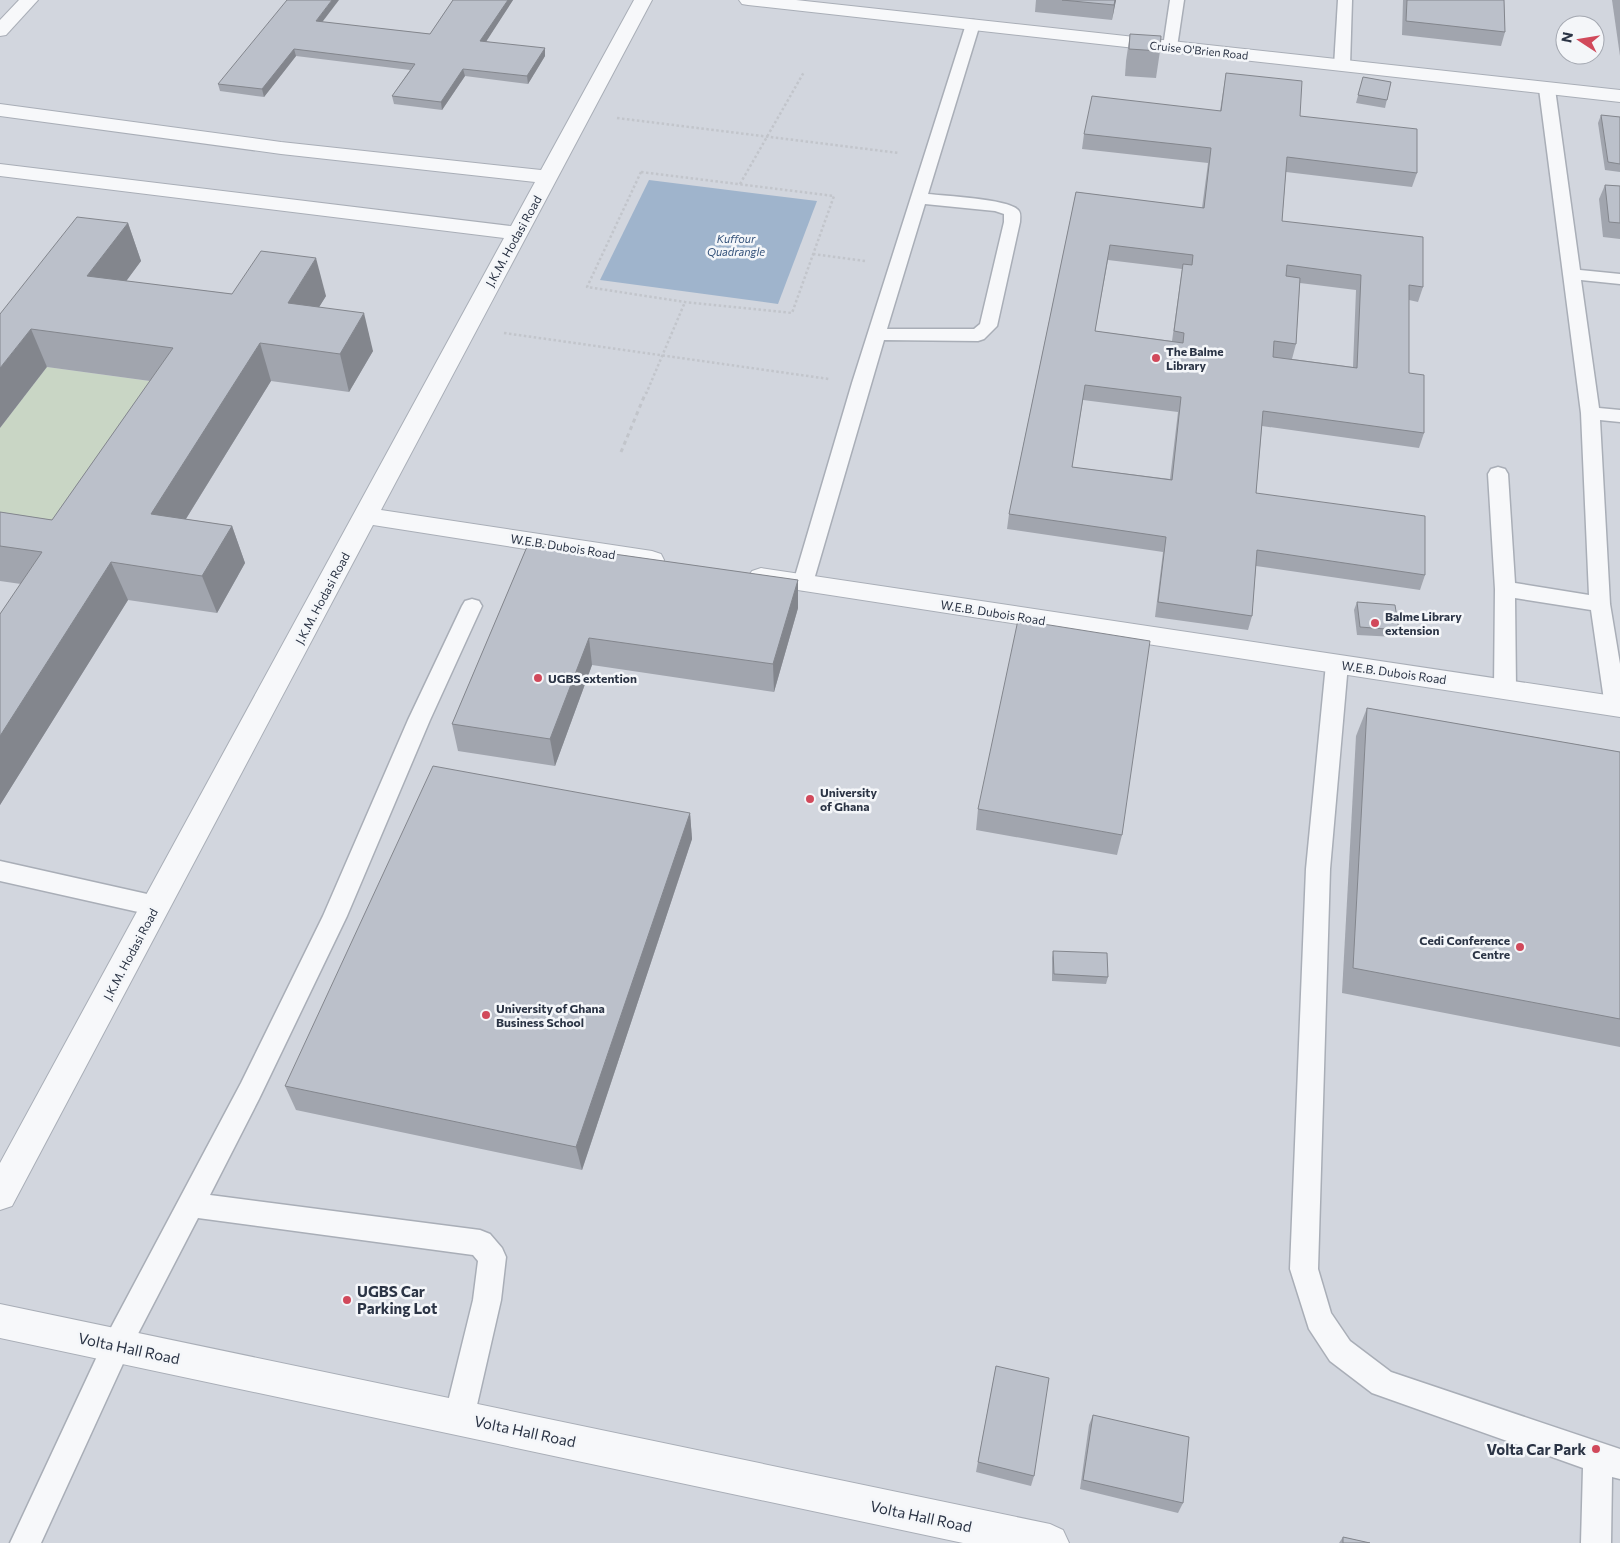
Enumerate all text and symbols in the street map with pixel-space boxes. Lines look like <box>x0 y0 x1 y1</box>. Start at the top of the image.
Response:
north arrow <box>1555 15 1605 65</box>
text: N <box>1557 30 1576 44</box>
street label: Cruise O'Brien Road <box>1149 38 1249 62</box>
street label: J.K.M. Hodasi Road <box>482 193 545 290</box>
water label: Kuffour Quadrangle <box>707 232 765 258</box>
place label: The Balme Library <box>1166 344 1224 372</box>
marker: The Balme Library <box>1150 352 1162 364</box>
street label: W.E.B. Dubois Road <box>510 531 616 561</box>
street label: J.K.M. Hodasi Road <box>292 550 353 647</box>
street label: W.E.B. Dubois Road <box>940 597 1046 627</box>
place label: Balme Library extension <box>1385 609 1462 637</box>
marker: Balme Library extension <box>1369 617 1381 629</box>
street label: W.E.B. Dubois Road <box>1341 658 1447 686</box>
place label: UGBS extention <box>548 671 637 685</box>
marker: UGBS extention <box>532 672 544 684</box>
place label: University of Ghana <box>820 785 877 813</box>
marker: University of Ghana <box>804 793 816 805</box>
street label: J.K.M. Hodasi Road <box>100 906 161 1003</box>
place label: Cedi Conference Centre <box>1419 933 1510 961</box>
marker: Cedi Conference Centre <box>1514 941 1526 953</box>
place label: University of Ghana Business School <box>496 1001 605 1029</box>
marker: University of Ghana Business School <box>480 1009 492 1021</box>
place label: UGBS Car Parking Lot <box>357 1282 437 1317</box>
marker: UGBS Car Parking Lot <box>341 1294 353 1306</box>
street label: Volta Hall Road <box>77 1328 181 1368</box>
street label: Volta Hall Road <box>473 1411 577 1451</box>
place label: Volta Car Park <box>1487 1440 1586 1458</box>
marker: Volta Car Park <box>1590 1443 1602 1455</box>
street label: Volta Hall Road <box>869 1496 973 1536</box>

